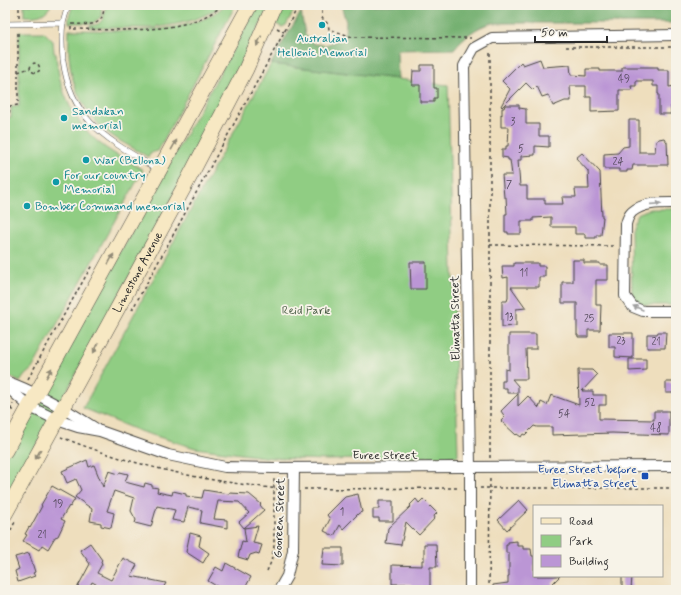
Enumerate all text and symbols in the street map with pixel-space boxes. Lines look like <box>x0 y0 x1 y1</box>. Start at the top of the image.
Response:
scale bar <box>535 18 607 44</box>
marker: Australian Hellenic Memorial <box>317 20 327 30</box>
text: 50 m <box>541 25 568 41</box>
place label: Australian Hellenic Memorial <box>277 31 367 61</box>
one-way arrow <box>256 35 262 46</box>
house number: 49 <box>618 73 630 86</box>
place label: Sandakan memorial <box>72 104 124 134</box>
marker: Sandakan memorial <box>59 113 69 123</box>
house number: 3 <box>511 116 516 129</box>
one-way arrow <box>170 139 177 151</box>
house number: 5 <box>518 143 524 156</box>
place label: War (Bellona) <box>94 153 166 169</box>
marker: War (Bellona) <box>81 155 91 165</box>
house number: 24 <box>613 156 623 169</box>
place label: For our country Memorial <box>64 168 146 198</box>
marker: For our country Memorial <box>51 177 61 187</box>
house number: 7 <box>506 179 512 192</box>
place label: Bomber Command memorial <box>35 199 186 215</box>
one-way arrow <box>650 200 662 207</box>
marker: Bomber Command memorial <box>22 201 32 211</box>
street label: Limestone Avenue <box>110 229 167 316</box>
one-way arrow <box>107 253 114 265</box>
house number: 11 <box>520 267 528 280</box>
street label: Elimatta Street <box>447 275 465 361</box>
park label: Reid Park <box>282 303 330 319</box>
one-way arrow <box>632 305 643 311</box>
house number: 13 <box>505 311 513 324</box>
house number: 25 <box>584 313 594 326</box>
house number: 23 <box>616 335 626 348</box>
house number: 21 <box>651 336 661 349</box>
one-way arrow <box>93 342 99 353</box>
one-way arrow <box>45 367 52 379</box>
house number: 52 <box>584 397 596 410</box>
house number: 54 <box>558 408 570 421</box>
house number: 48 <box>650 421 662 435</box>
one-way arrow <box>35 448 42 460</box>
street label: Euree Street <box>353 448 417 464</box>
place label: Euree Street before Elimatta Street <box>538 462 637 492</box>
marker: Euree Street before Elimatta Street <box>640 471 650 481</box>
street label: Gooreen Street <box>271 478 289 558</box>
house number: 19 <box>53 498 63 511</box>
legend <box>533 505 663 577</box>
house number: 1 <box>340 506 344 519</box>
text: Road <box>569 514 593 530</box>
house number: 21 <box>37 529 47 542</box>
text: Park <box>569 534 593 550</box>
text: Building <box>569 554 609 571</box>

